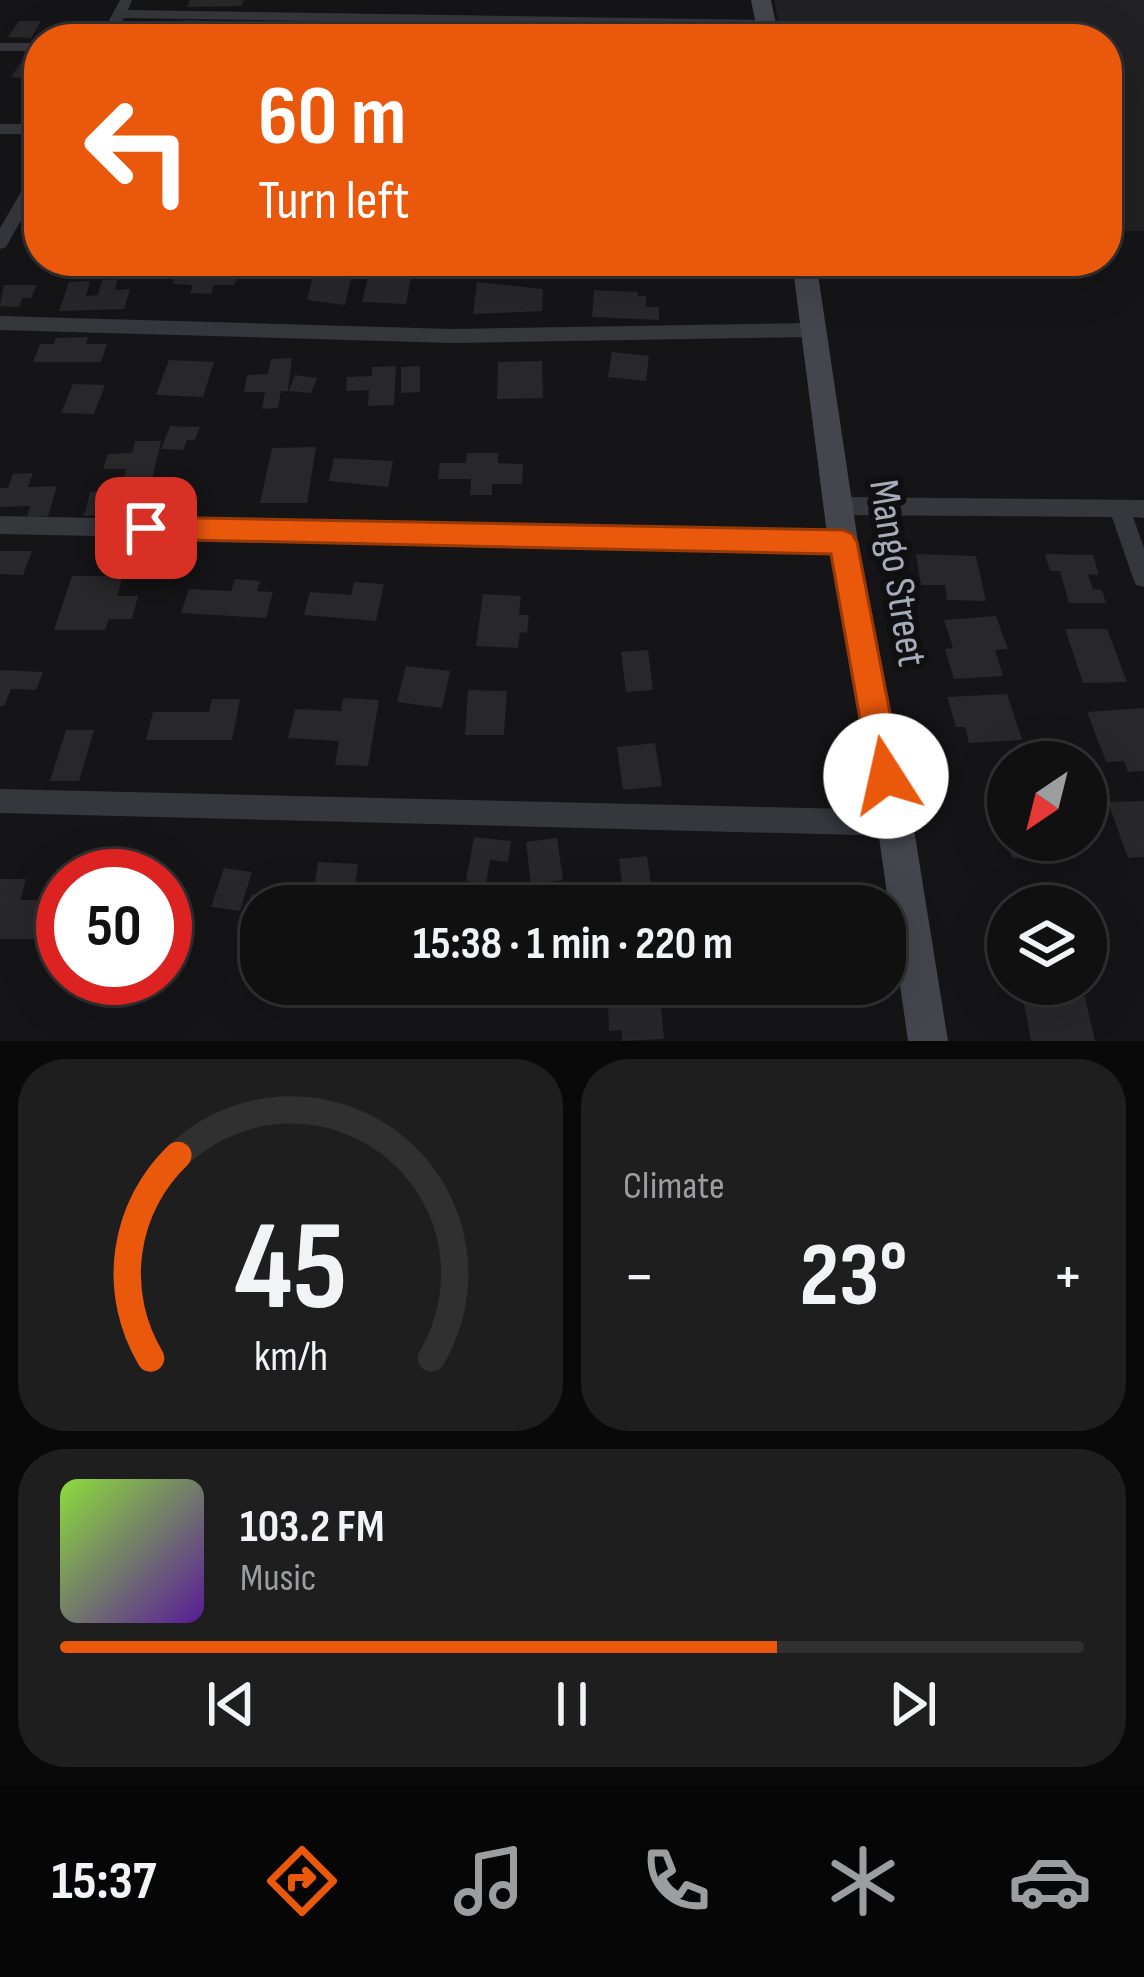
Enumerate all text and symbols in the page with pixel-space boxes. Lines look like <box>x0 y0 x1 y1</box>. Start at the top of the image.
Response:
text: 60 m <box>258 67 406 168</box>
icon: left <box>60 72 216 228</box>
text: Turn left <box>258 169 410 234</box>
street label: Mango Street <box>857 476 937 670</box>
pin <box>95 477 197 579</box>
icon: arrive <box>113 495 179 561</box>
position arrow <box>823 713 949 839</box>
north arrow <box>987 741 1107 861</box>
map controls <box>987 741 1107 1005</box>
speed limit sign: 50 <box>36 849 192 1005</box>
button: layers <box>987 885 1107 1005</box>
text: 15:38 · 1 min · 220 m <box>413 917 733 972</box>
text: Climate <box>623 1163 725 1210</box>
text: 45 <box>234 1195 347 1344</box>
text: 23° <box>799 1223 908 1331</box>
text: − <box>623 1238 655 1317</box>
text: + <box>1052 1238 1084 1317</box>
text: km/h <box>253 1331 328 1383</box>
text: 103.2 FM <box>240 1500 384 1555</box>
text: Music <box>240 1555 316 1602</box>
icon: previous <box>198 1671 264 1737</box>
icon: pause <box>539 1671 605 1737</box>
icon: next <box>880 1671 946 1737</box>
icon: directions <box>260 1839 344 1923</box>
icon: music <box>447 1839 531 1923</box>
icon: phone <box>634 1839 718 1923</box>
icon: climate <box>821 1839 905 1923</box>
icon: car <box>1008 1839 1092 1923</box>
text: 15:37 <box>52 1849 156 1914</box>

